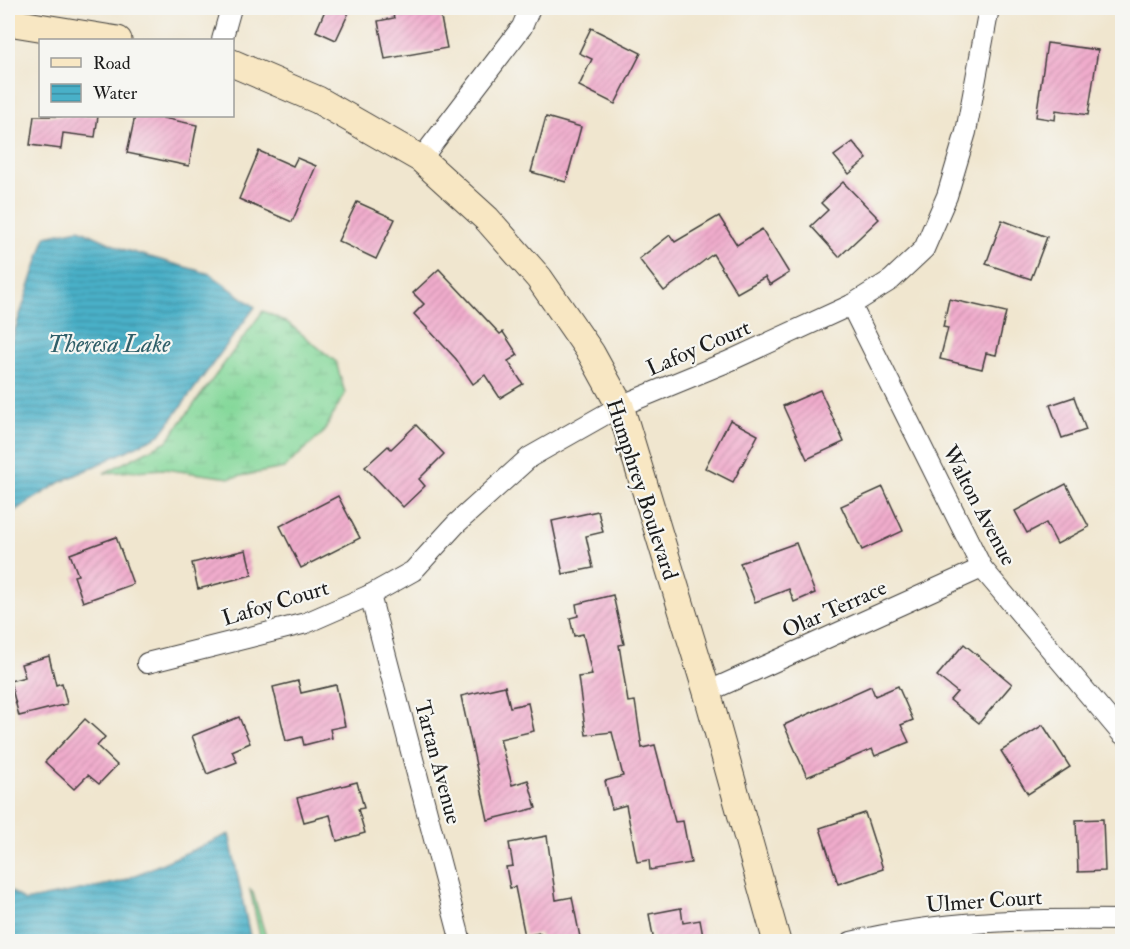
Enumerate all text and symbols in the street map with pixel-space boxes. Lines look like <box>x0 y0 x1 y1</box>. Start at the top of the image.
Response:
legend <box>39 39 234 117</box>
text: Road <box>93 52 131 75</box>
text: Water <box>92 82 137 105</box>
street label: Lafoy Court <box>642 314 755 382</box>
water label: Theresa Lake <box>48 329 171 360</box>
street label: Humphrey Boulevard <box>599 395 685 584</box>
street label: Walton Avenue <box>935 440 1023 570</box>
street label: Lafoy Court <box>218 573 332 632</box>
street label: Olar Terrace <box>778 573 891 644</box>
street label: Tartan Avenue <box>408 697 468 827</box>
street label: Ulmer Court <box>925 883 1043 919</box>

